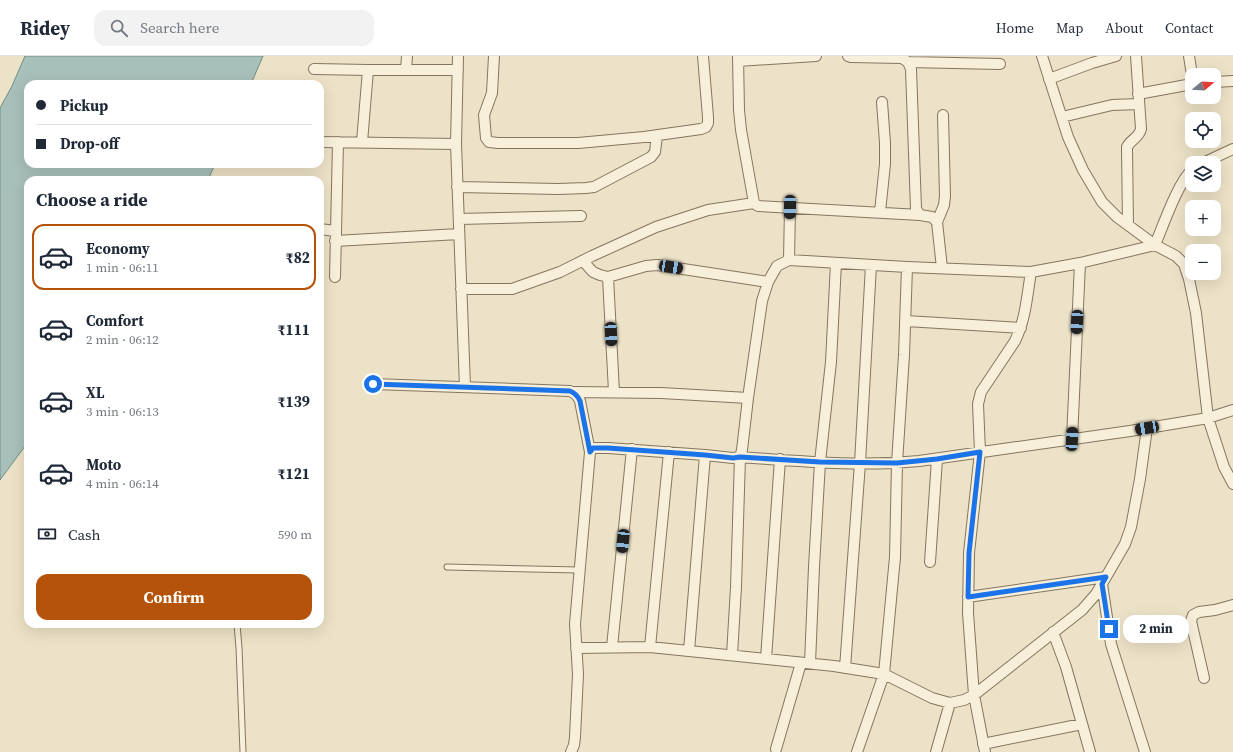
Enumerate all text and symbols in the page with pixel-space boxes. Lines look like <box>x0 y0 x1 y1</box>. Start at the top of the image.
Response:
search box <box>94 10 374 46</box>
text: Ridey <box>20 15 70 41</box>
icon: search <box>108 17 130 39</box>
text: Search here <box>140 17 219 38</box>
text: Home <box>996 18 1034 38</box>
text: Map <box>1056 18 1083 38</box>
text: About <box>1105 18 1143 38</box>
text: Contact <box>1165 18 1213 38</box>
north arrow <box>1185 68 1221 104</box>
map controls <box>1185 68 1221 280</box>
text: Pickup <box>60 95 108 116</box>
button: locate <box>1185 112 1221 148</box>
text: Drop-off <box>60 133 119 154</box>
button: layers <box>1185 156 1221 192</box>
text: Choose a ride <box>36 187 148 212</box>
car <box>784 195 796 219</box>
button: + <box>1185 200 1221 236</box>
text: Economy <box>86 238 150 259</box>
icon: car <box>38 239 74 275</box>
button: − <box>1185 244 1221 280</box>
text: ₹82 <box>286 247 310 268</box>
text: 1 min · 06:11 <box>86 259 159 276</box>
car <box>658 259 684 275</box>
text: Comfort <box>86 310 144 331</box>
car <box>1070 310 1084 334</box>
icon: car <box>38 311 74 347</box>
text: ₹111 <box>277 319 310 340</box>
car <box>604 322 618 346</box>
text: 2 min · 06:12 <box>86 331 159 348</box>
route start <box>364 375 382 393</box>
text: XL <box>86 382 105 403</box>
icon: car <box>38 383 74 419</box>
text: ₹139 <box>277 391 310 412</box>
text: 3 min · 06:13 <box>86 403 159 420</box>
car <box>1134 420 1160 436</box>
car <box>1065 427 1079 451</box>
text: Moto <box>86 454 121 475</box>
icon: car <box>38 455 74 491</box>
text: ₹121 <box>277 463 310 484</box>
text: 4 min · 06:14 <box>86 475 159 492</box>
icon: cash <box>36 523 58 545</box>
text: Cash <box>68 524 100 545</box>
text: 590 m <box>278 526 312 543</box>
car <box>616 528 630 554</box>
button: Confirm <box>36 574 312 620</box>
callout: 2 min <box>1123 615 1189 643</box>
route end <box>1100 620 1118 638</box>
text: 2 min <box>1139 620 1173 637</box>

